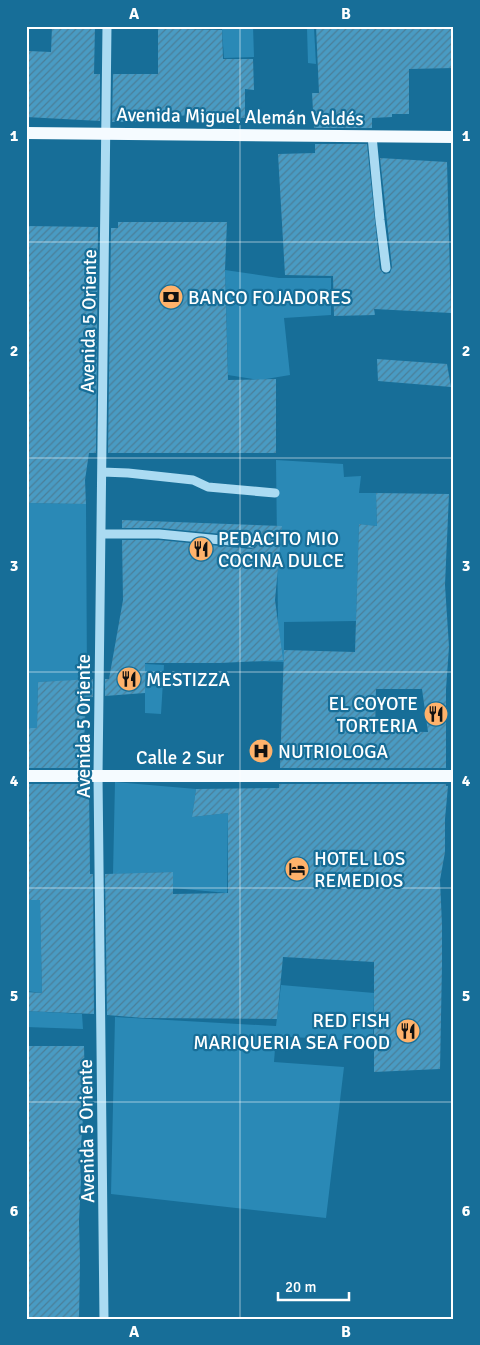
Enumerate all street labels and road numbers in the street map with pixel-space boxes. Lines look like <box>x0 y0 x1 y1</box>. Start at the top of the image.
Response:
street label: Avenida Miguel Alemán Valdés <box>116 103 364 131</box>
street label: Avenida 5 Oriente <box>76 249 102 393</box>
street label: Avenida 5 Oriente <box>72 654 96 798</box>
street label: Calle 2 Sur <box>136 746 224 770</box>
street label: Avenida 5 Oriente <box>74 1059 100 1203</box>

